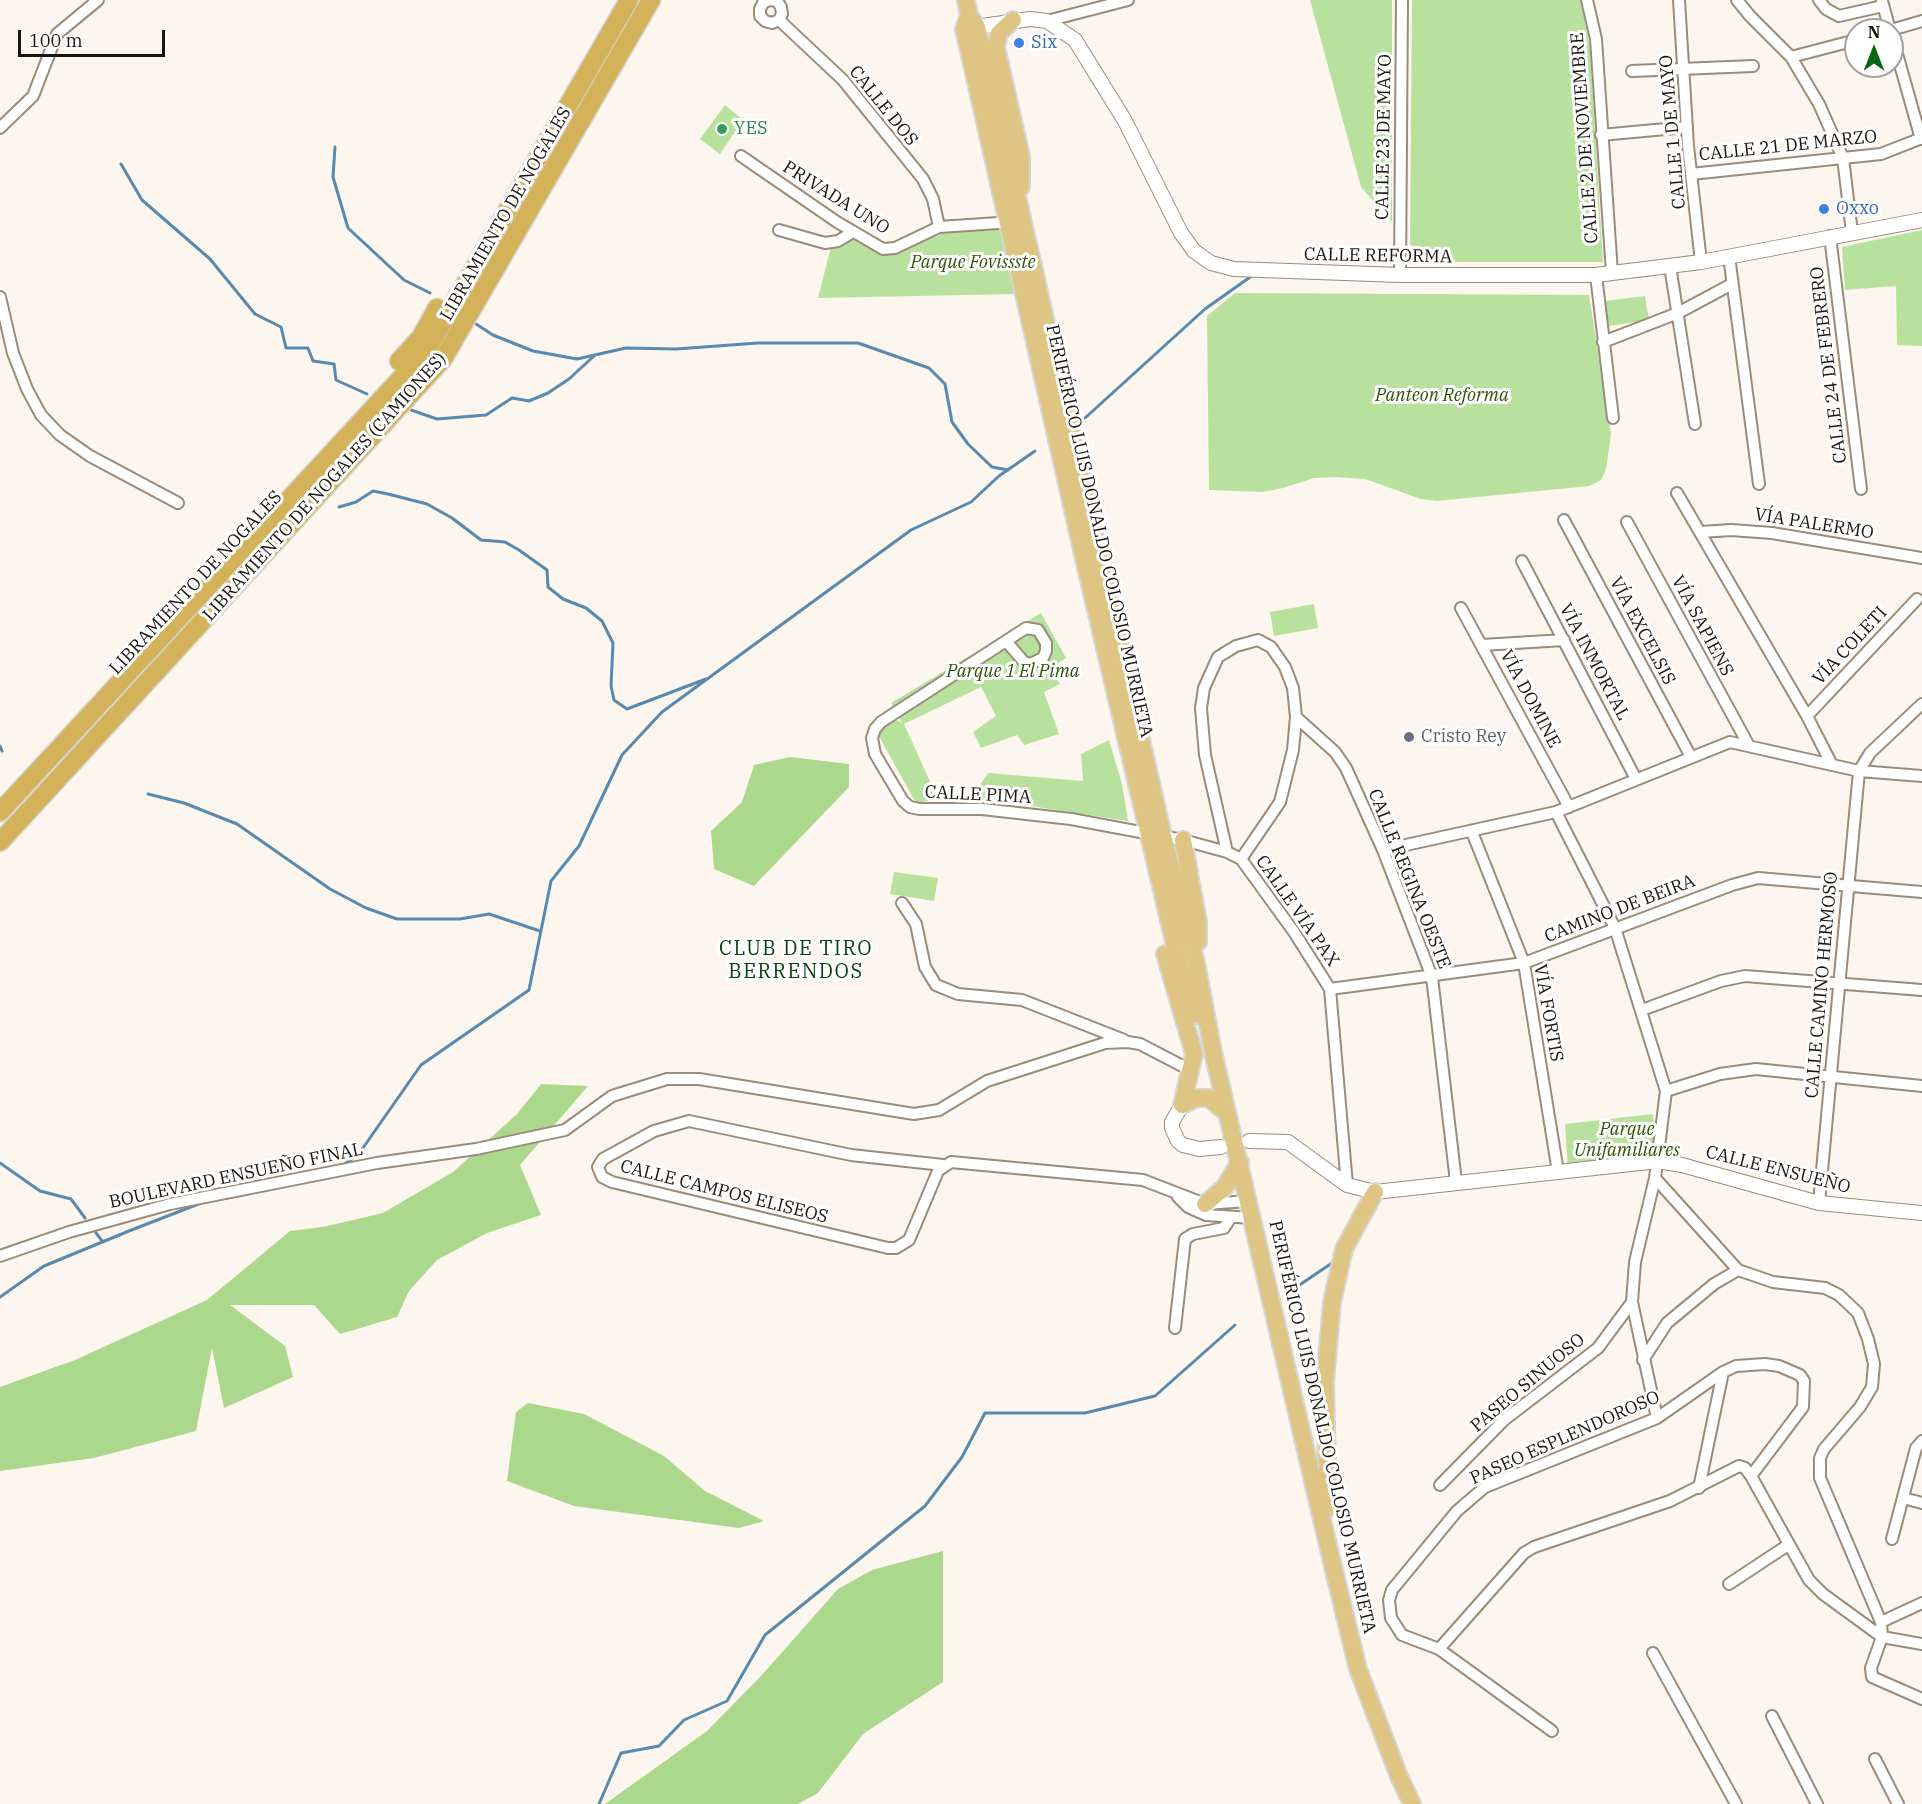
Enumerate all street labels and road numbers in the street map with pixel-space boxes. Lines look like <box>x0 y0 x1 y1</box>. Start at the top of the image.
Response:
street label: CALLE 2 DE NOVIEMBRE <box>1567 32 1603 244</box>
street label: CALLE 23 DE MAYO <box>1372 54 1396 220</box>
street label: CALLE 1 DE MAYO <box>1655 54 1691 210</box>
street label: CALLE DOS <box>844 61 922 151</box>
street label: LIBRAMIENTO DE NOGALES <box>436 103 576 325</box>
street label: CALLE 21 DE MARZO <box>1698 126 1878 166</box>
street label: PRIVADA UNO <box>779 157 893 239</box>
street label: CALLE REFORMA <box>1304 244 1452 268</box>
street label: CALLE 24 DE FEBRERO <box>1806 265 1852 465</box>
street label: PERIFÉRICO LUIS DONALDO COLOSIO MURRIETA <box>1041 322 1157 740</box>
street label: LIBRAMIENTO DE NOGALES (CAMIONES) <box>199 348 451 626</box>
street label: LIBRAMIENTO DE NOGALES <box>105 487 287 679</box>
street label: VÍA PALERMO <box>1753 504 1875 544</box>
street label: VÍA SAPIENS <box>1666 572 1738 680</box>
street label: VÍA EXCELSIS <box>1604 573 1680 689</box>
street label: VÍA INMORTAL <box>1554 600 1634 724</box>
street label: VÍA COLETI <box>1808 602 1892 690</box>
street label: VÍA DOMINE <box>1495 646 1565 752</box>
street label: CALLE PIMA <box>924 781 1032 809</box>
street label: CALLE REGINA OESTE <box>1363 786 1455 972</box>
street label: CALLE VÍA PAX <box>1251 851 1343 971</box>
street label: CAMINO DE BEIRA <box>1542 870 1698 948</box>
street label: CALLE CAMINO HERMOSO <box>1801 871 1843 1099</box>
street label: VÍA FORTIS <box>1529 962 1567 1064</box>
street label: BOULEVARD ENSUEÑO FINAL <box>107 1139 365 1213</box>
street label: CALLE ENSUEÑO <box>1703 1142 1853 1198</box>
street label: CALLE CAMPOS ELISEOS <box>618 1156 830 1228</box>
street label: PERIFÉRICO LUIS DONALDO COLOSIO MURRIETA <box>1264 1218 1380 1636</box>
street label: PASEO SINUOSO <box>1467 1329 1589 1437</box>
street label: PASEO ESPLENDOROSO <box>1467 1386 1663 1490</box>

